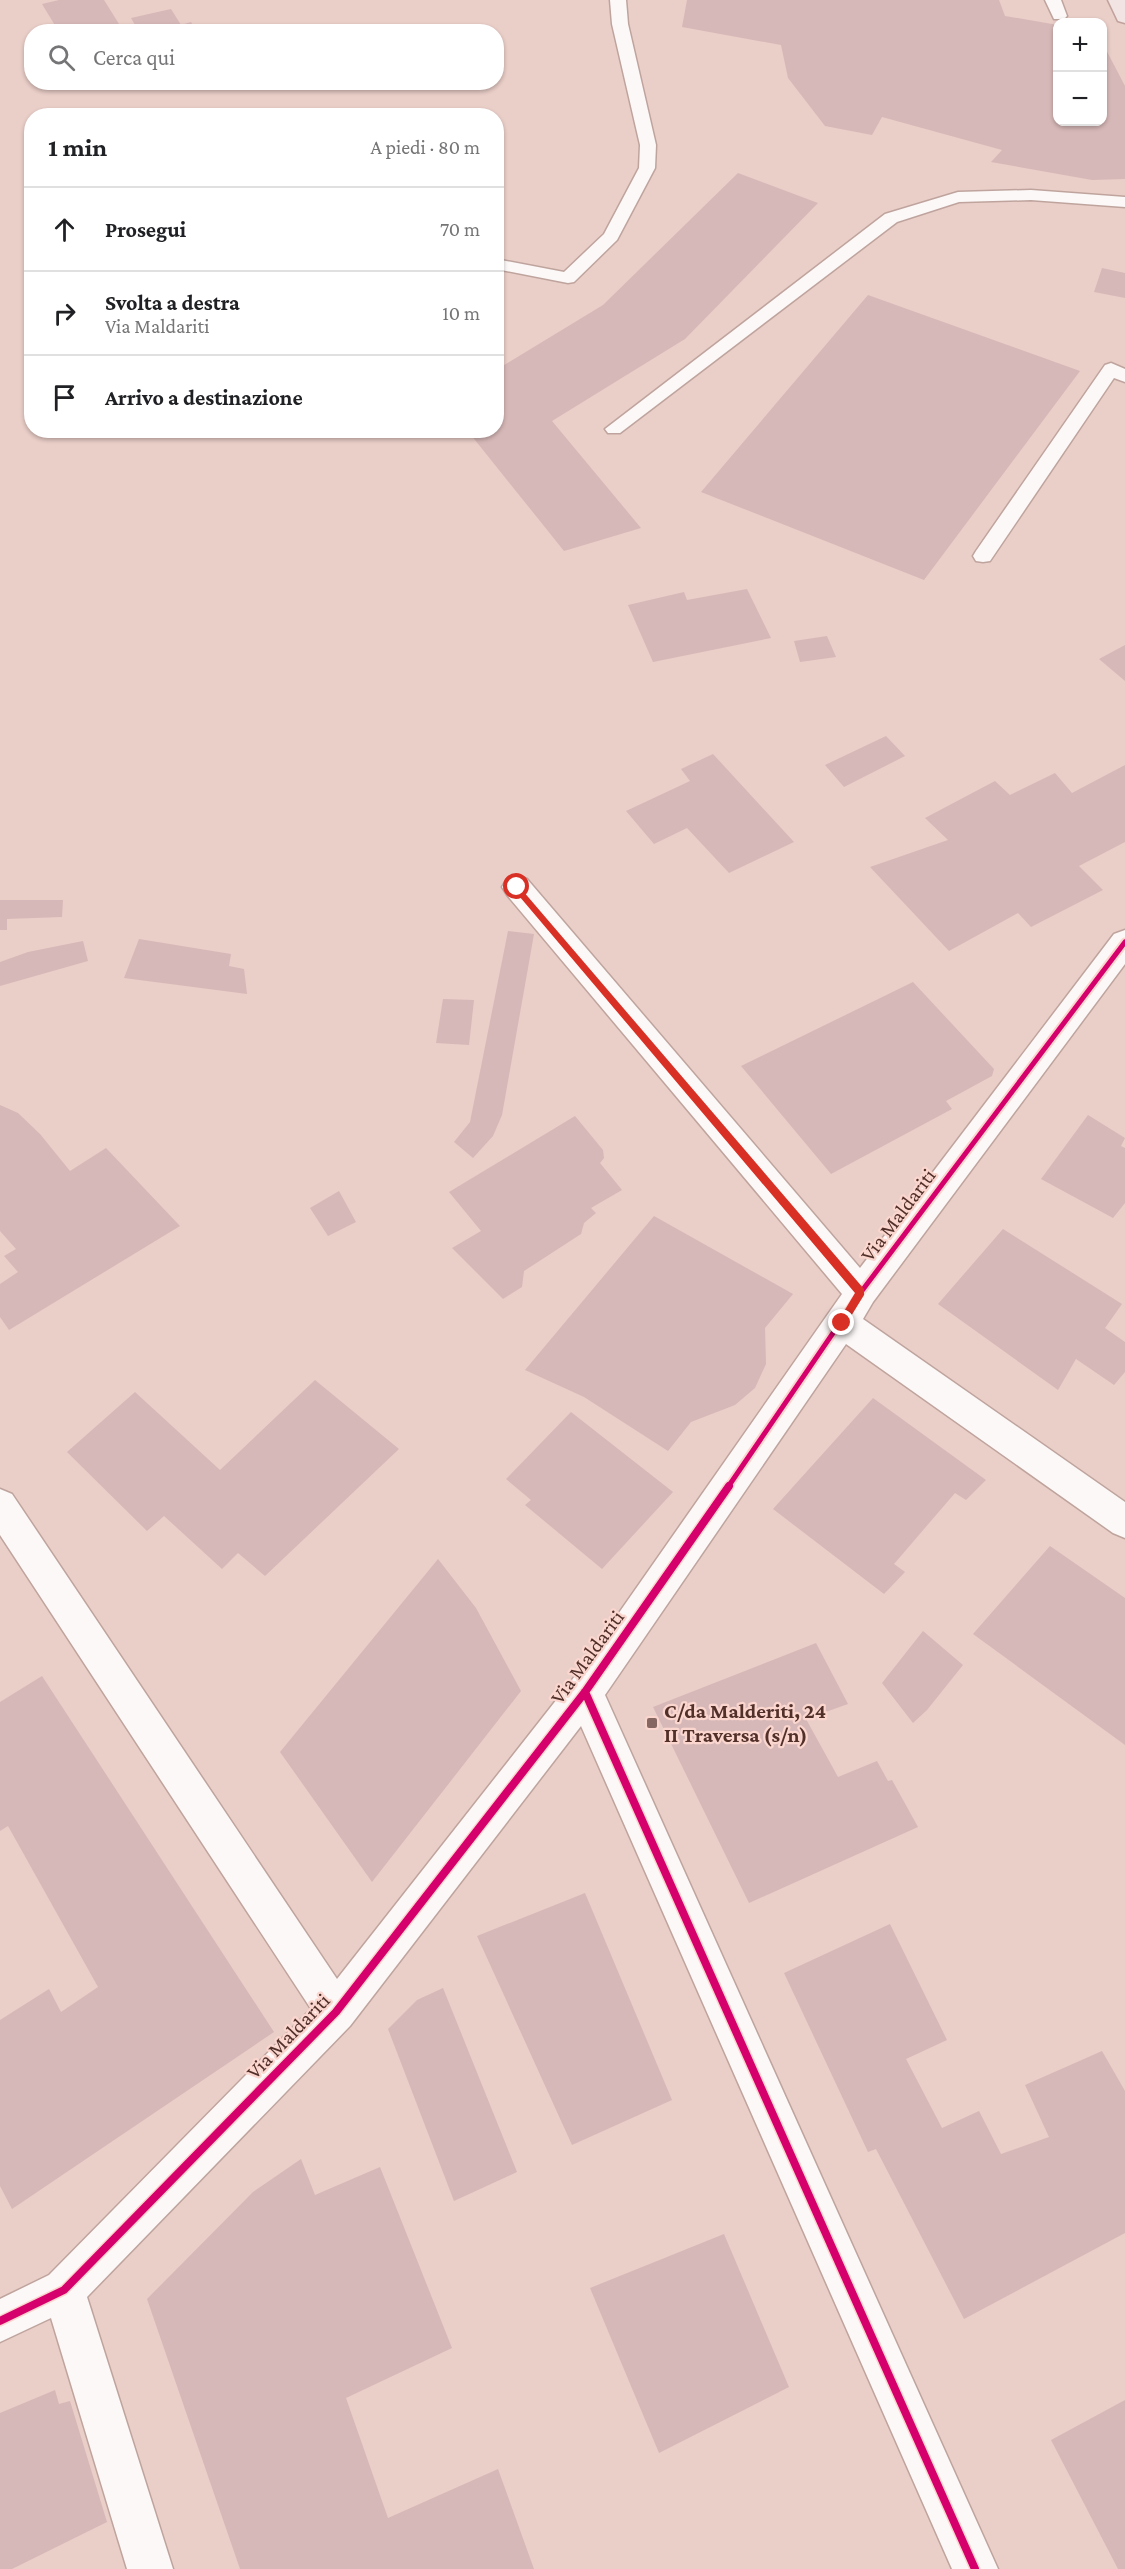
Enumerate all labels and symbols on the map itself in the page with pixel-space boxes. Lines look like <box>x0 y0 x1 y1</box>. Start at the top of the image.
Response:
route start <box>503 873 529 899</box>
street label: Via Maldariti <box>855 1164 941 1266</box>
route end <box>828 1309 854 1335</box>
street label: Via Maldariti <box>545 1605 629 1708</box>
place label: C/da Malderiti, 24 II Traversa (s/n) <box>664 1699 826 1747</box>
marker: C/da Malderiti, 24 II Traversa (s/n) <box>645 1716 659 1730</box>
street label: Via Maldariti <box>241 1988 335 2084</box>

